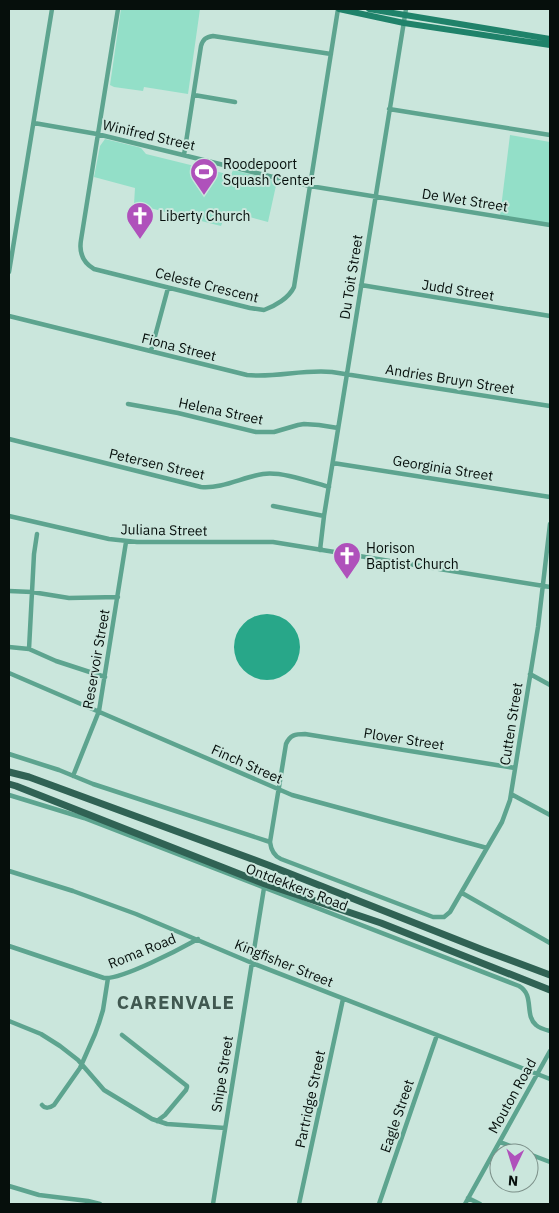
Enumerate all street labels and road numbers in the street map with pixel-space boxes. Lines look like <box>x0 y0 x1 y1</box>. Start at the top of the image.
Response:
street label: Winifred Street <box>101 116 197 154</box>
street label: De Wet Street <box>421 184 509 216</box>
street label: Du Toit Street <box>335 233 367 321</box>
street label: Celeste Crescent <box>153 263 261 307</box>
street label: Judd Street <box>421 275 496 305</box>
street label: Fiona Street <box>140 329 218 365</box>
street label: Andries Bruyn Street <box>384 360 516 398</box>
street label: Helena Street <box>177 393 265 429</box>
street label: Petersen Street <box>107 444 207 484</box>
street label: Georginia Street <box>391 451 495 485</box>
street label: Juliana Street <box>120 520 208 540</box>
street label: Reservoir Street <box>78 608 114 710</box>
street label: Cutten Street <box>496 681 526 767</box>
street label: Plover Street <box>362 724 446 754</box>
street label: Finch Street <box>209 740 285 788</box>
street label: Ontdekkers Road <box>243 859 351 915</box>
street label: Roma Road <box>105 929 179 973</box>
street label: Kingfisher Street <box>232 935 336 991</box>
street label: Snipe Street <box>207 1034 237 1113</box>
street label: Partridge Street <box>291 1048 329 1149</box>
street label: Mouton Road <box>484 1055 540 1137</box>
street label: Eagle Street <box>376 1077 418 1155</box>

